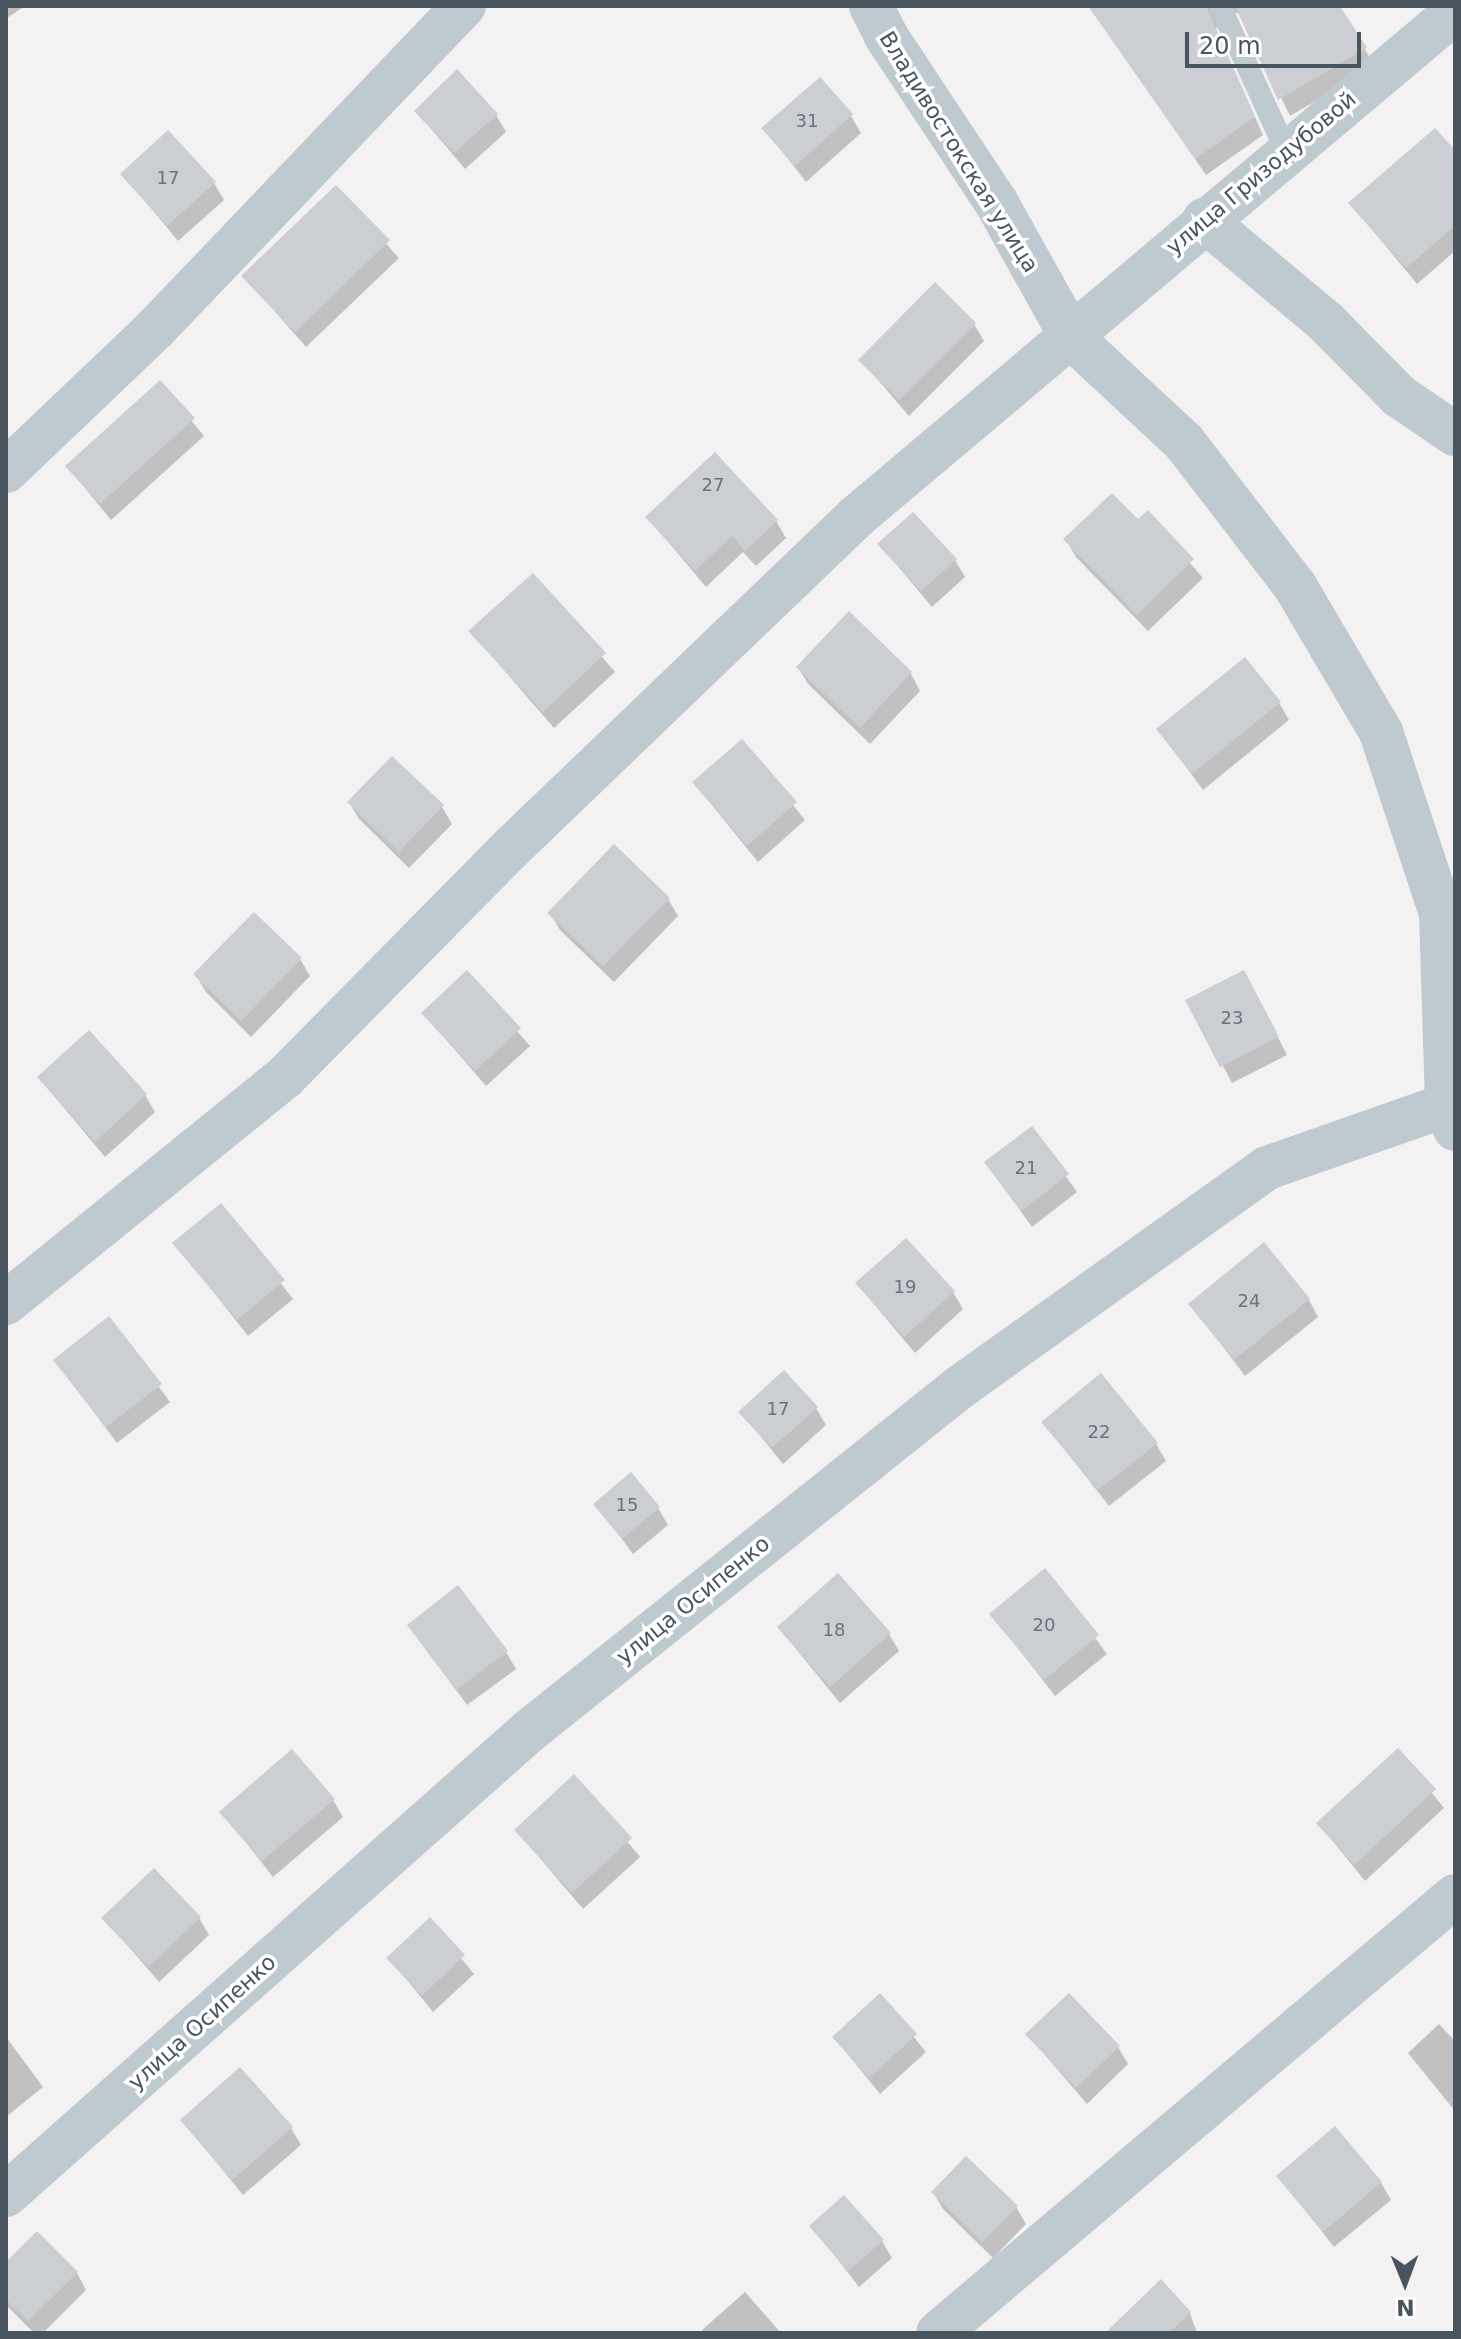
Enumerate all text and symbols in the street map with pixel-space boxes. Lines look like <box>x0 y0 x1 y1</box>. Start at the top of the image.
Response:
scale bar <box>1189 16 1365 66</box>
street label: Владивостокская улица <box>874 27 1044 277</box>
text: 20 m <box>1199 32 1261 60</box>
street label: улица Гризодубовой <box>1161 86 1361 260</box>
house number: 31 <box>796 110 818 132</box>
house number: 17 <box>157 167 179 189</box>
house number: 27 <box>702 474 724 496</box>
house number: 23 <box>1221 1007 1243 1029</box>
house number: 21 <box>1015 1157 1037 1179</box>
house number: 19 <box>894 1276 916 1298</box>
house number: 24 <box>1238 1290 1260 1312</box>
house number: 17 <box>767 1398 789 1420</box>
house number: 22 <box>1088 1421 1110 1443</box>
house number: 15 <box>616 1494 638 1516</box>
street label: улица Осипенко <box>611 1530 775 1670</box>
house number: 20 <box>1033 1614 1055 1636</box>
house number: 18 <box>823 1619 845 1641</box>
street label: улица Осипенко <box>123 1949 281 2095</box>
north arrow <box>1365 2243 1445 2323</box>
text: N <box>1396 2295 1415 2320</box>

